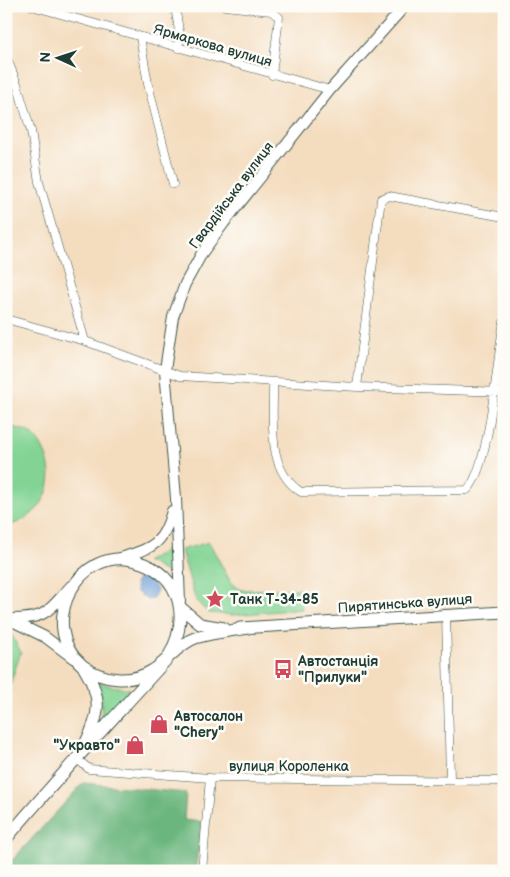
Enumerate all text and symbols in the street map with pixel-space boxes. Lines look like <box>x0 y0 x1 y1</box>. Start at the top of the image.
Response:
street label: Ярмаркова вулиця <box>152 20 274 71</box>
north arrow <box>32 32 82 82</box>
text: N <box>37 52 54 63</box>
street label: Гвардійська вулиця <box>186 138 277 252</box>
place icon: Танк Т-34-85 <box>204 588 226 610</box>
street label: Пирятинська вулиця <box>337 590 473 617</box>
place label: Танк Т-34-85 <box>230 591 319 608</box>
place label: Автостанція "Прилуки" <box>297 653 378 686</box>
bus stop icon: Автостанція "Прилуки" <box>272 658 294 680</box>
place label: Автосалон "Chery" <box>173 708 243 741</box>
shop icon: Автосалон "Chery" <box>148 713 170 735</box>
shop icon: "Укравто" <box>124 734 146 756</box>
place label: "Укравто" <box>53 737 120 754</box>
street label: вулиця Короленка <box>229 758 350 775</box>

